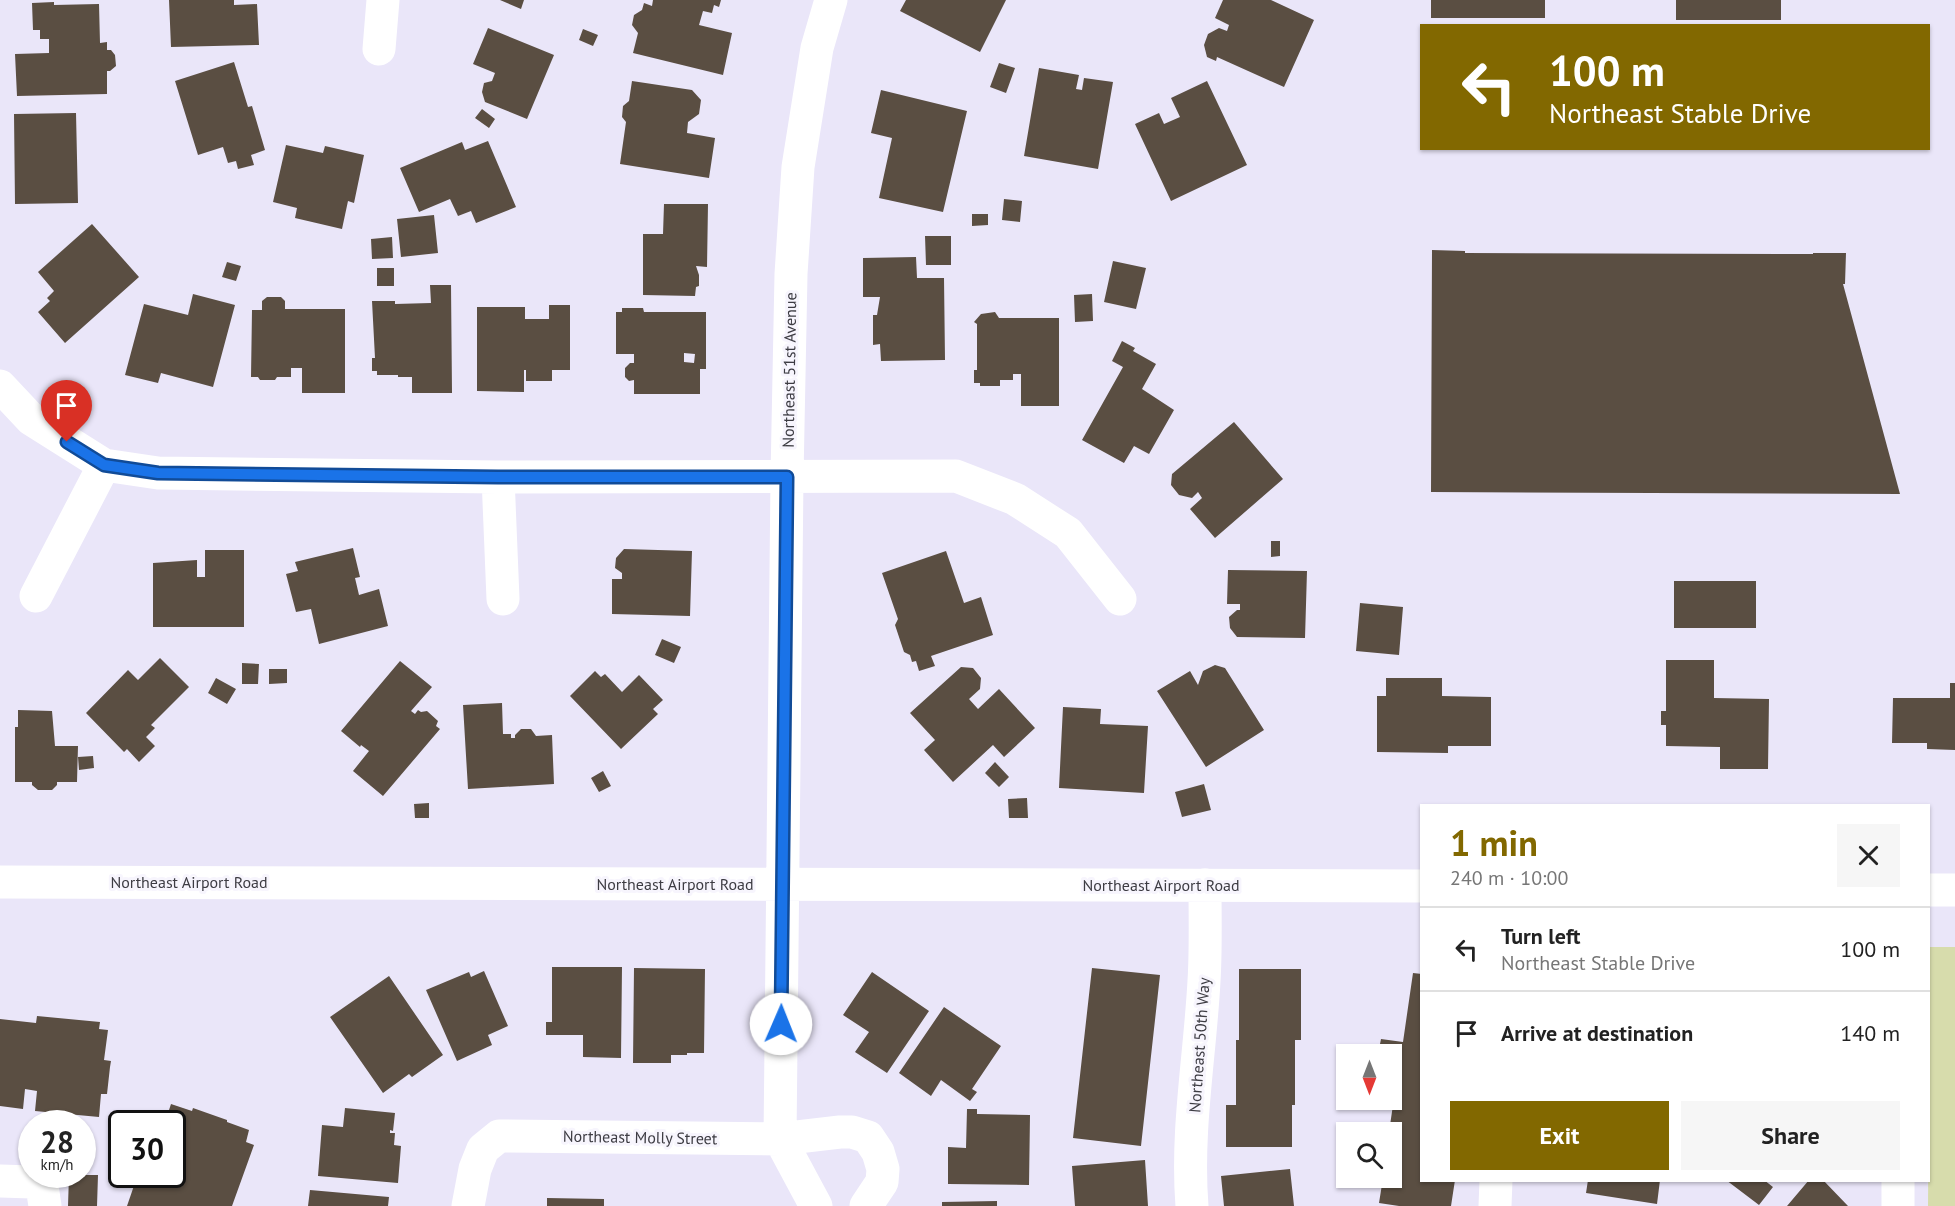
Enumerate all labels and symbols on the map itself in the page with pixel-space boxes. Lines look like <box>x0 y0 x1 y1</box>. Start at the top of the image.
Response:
street label: Northeast 51st Avenue <box>778 292 800 448</box>
pin <box>41 380 92 442</box>
street label: Northeast Airport Road <box>110 872 268 892</box>
street label: Northeast Airport Road <box>596 874 754 894</box>
street label: Northeast Airport Road <box>1082 875 1240 895</box>
street label: Northeast 50th Way <box>1184 976 1214 1113</box>
position arrow <box>749 992 813 1056</box>
north arrow <box>1336 1044 1402 1110</box>
speed limit sign: 30 <box>108 1110 186 1188</box>
street label: Northeast Molly Street <box>563 1126 718 1148</box>

